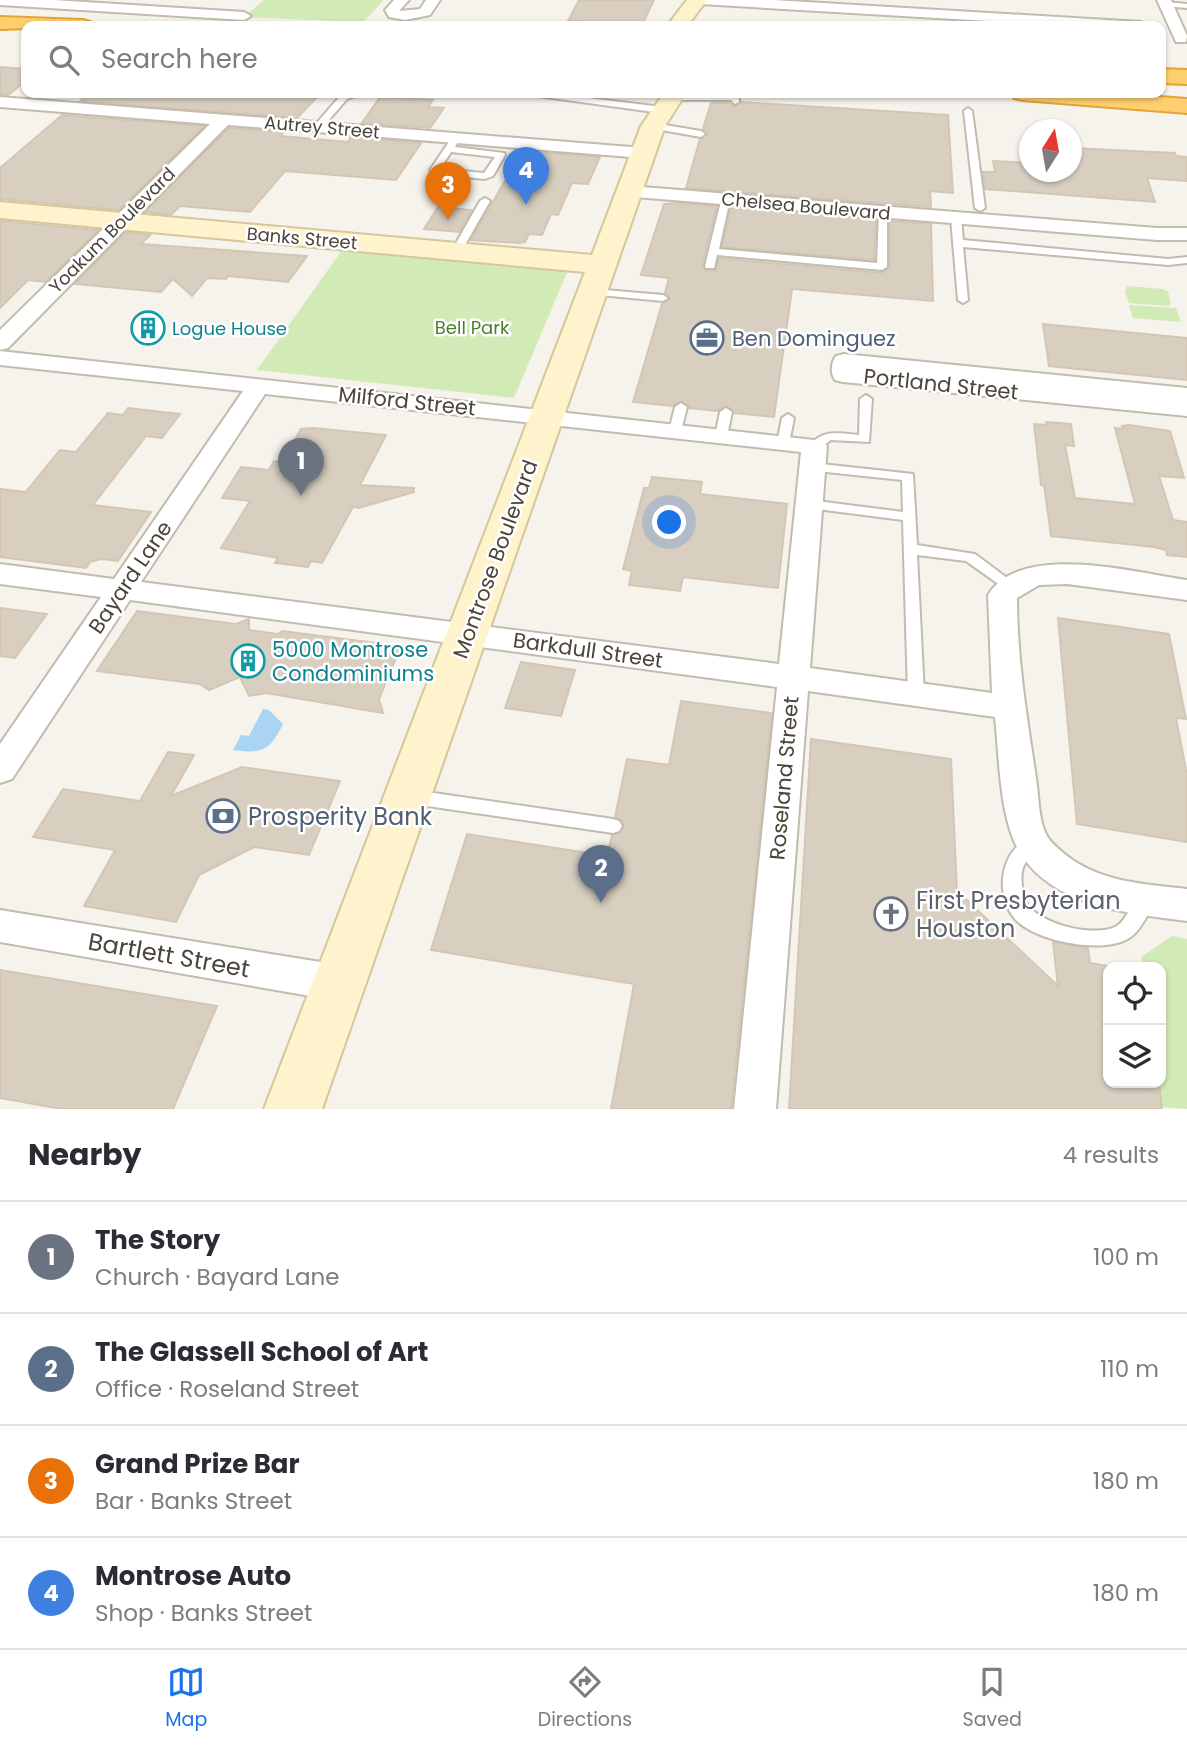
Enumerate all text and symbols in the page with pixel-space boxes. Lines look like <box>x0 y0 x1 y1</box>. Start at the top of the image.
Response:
search box <box>21 21 1166 98</box>
icon: search <box>45 41 83 79</box>
text: Search here <box>101 41 258 77</box>
street label: Autrey Street <box>263 110 381 144</box>
north arrow <box>1019 119 1082 182</box>
pin: 4 <box>503 147 549 205</box>
street label: Yoakum Boulevard <box>43 161 181 299</box>
pin: 3 <box>425 162 471 220</box>
street label: Chelsea Boulevard <box>721 186 891 226</box>
street label: Banks Street <box>246 221 358 255</box>
building icon: Logue House <box>129 309 167 347</box>
park label: Bell Park <box>435 315 510 340</box>
place label: Logue House <box>172 316 287 341</box>
office icon: Ben Dominguez <box>688 319 726 357</box>
place label: Ben Dominguez <box>732 324 896 353</box>
street label: Portland Street <box>862 361 1020 407</box>
street label: Milford Street <box>337 379 477 423</box>
pin: 1 <box>278 438 324 496</box>
street label: Montrose Boulevard <box>446 456 544 662</box>
your location <box>652 505 686 539</box>
street label: Bayard Lane <box>82 515 178 639</box>
street label: Barkdull Street <box>511 625 665 675</box>
place label: 5000 Montrose Condominiums <box>272 635 434 688</box>
building icon: 5000 Montrose Condominiums <box>229 642 267 680</box>
street label: Roseland Street <box>762 695 806 861</box>
bank icon: Prosperity Bank <box>204 797 242 835</box>
place label: Prosperity Bank <box>248 800 433 833</box>
pin: 2 <box>578 845 624 903</box>
place label: First Presbyterian Houston <box>916 884 1121 945</box>
church icon: First Presbyterian Houston <box>872 895 910 933</box>
street label: Bartlett Street <box>86 925 252 985</box>
map controls <box>1103 962 1166 1088</box>
button: locate <box>1103 962 1166 1025</box>
button: layers <box>1103 1025 1166 1088</box>
text: Nearby <box>28 1133 142 1176</box>
text: 4 results <box>1063 1139 1159 1171</box>
text: The Story <box>95 1222 220 1258</box>
text: 1 <box>47 1241 55 1273</box>
text: 100 m <box>1093 1241 1159 1273</box>
text: Church · Bayard Lane <box>95 1261 340 1293</box>
text: The Glassell School of Art <box>95 1334 428 1370</box>
text: 2 <box>44 1353 58 1385</box>
text: 110 m <box>1100 1353 1159 1385</box>
text: Office · Roseland Street <box>95 1373 359 1405</box>
text: Grand Prize Bar <box>95 1446 300 1482</box>
text: 3 <box>44 1465 58 1497</box>
text: 180 m <box>1093 1465 1159 1497</box>
text: Bar · Banks Street <box>95 1485 292 1517</box>
text: Montrose Auto <box>95 1558 291 1594</box>
text: 4 <box>43 1577 59 1609</box>
text: 180 m <box>1093 1577 1159 1609</box>
text: Shop · Banks Street <box>95 1597 312 1629</box>
tab: Map <box>165 1663 207 1734</box>
tab: Directions <box>538 1663 632 1734</box>
tab: Saved <box>963 1663 1022 1734</box>

